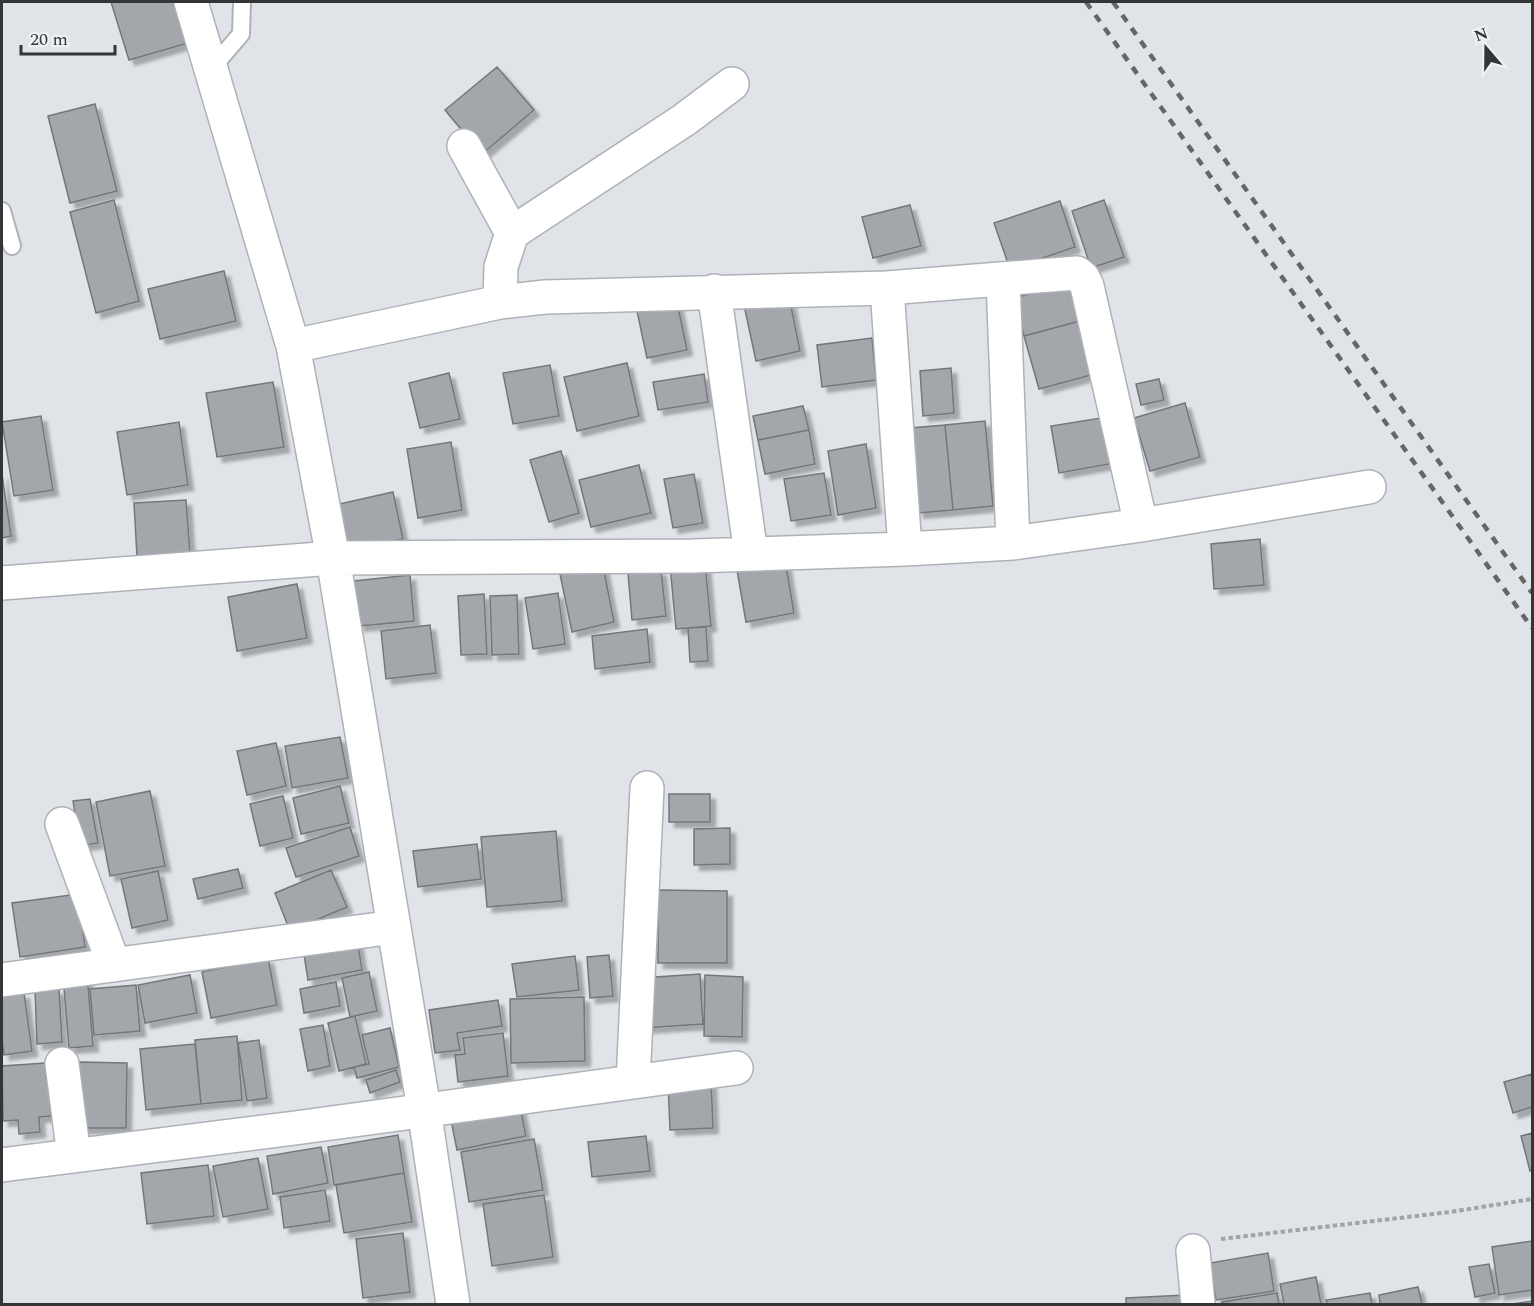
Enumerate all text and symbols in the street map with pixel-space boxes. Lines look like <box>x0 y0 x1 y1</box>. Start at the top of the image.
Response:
scale bar <box>21 18 116 56</box>
north arrow <box>1456 18 1516 78</box>
text: N <box>1471 21 1491 48</box>
text: 20 m <box>30 26 68 53</box>

